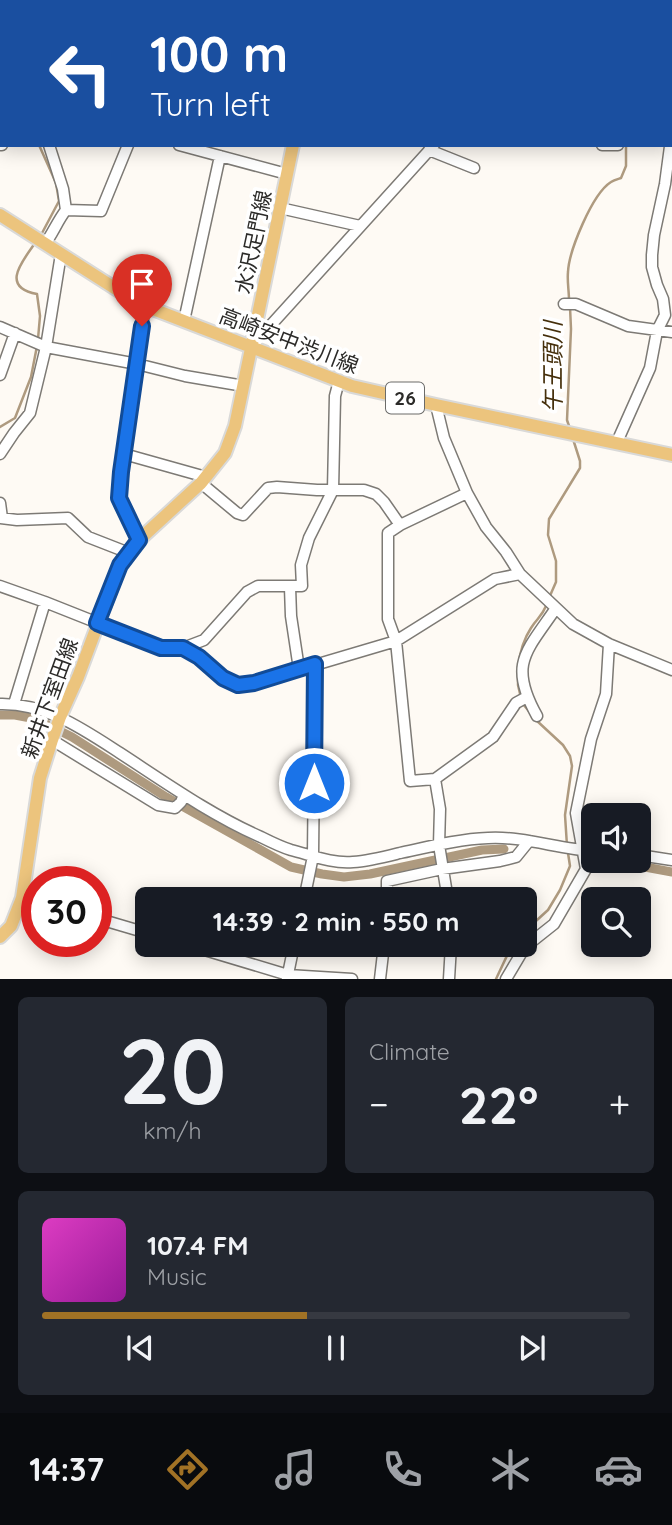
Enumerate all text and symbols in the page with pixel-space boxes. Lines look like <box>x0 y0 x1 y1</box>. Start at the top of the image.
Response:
text: 100 m <box>150 23 288 84</box>
icon: left <box>35 28 126 119</box>
text: Turn left <box>150 84 271 124</box>
street label: 水沢足門線 <box>229 188 277 296</box>
pin <box>112 254 172 326</box>
icon: arrive <box>123 265 161 303</box>
street label: 高崎安中渋川線 <box>216 302 362 378</box>
water label: 午王頭川 <box>538 318 567 413</box>
road number: 26 <box>386 382 424 414</box>
street label: 新井下室田線 <box>15 634 83 762</box>
position arrow <box>277 746 351 820</box>
map controls <box>581 803 651 957</box>
button: sound <box>581 803 651 873</box>
speed limit sign: 30 <box>21 866 112 957</box>
button: search <box>581 887 651 957</box>
text: 14:39 · 2 min · 550 m <box>213 905 459 938</box>
text: 20 <box>119 1013 226 1127</box>
text: Climate <box>369 1037 450 1066</box>
text: 22° <box>459 1072 538 1137</box>
text: − <box>369 1080 389 1128</box>
text: + <box>609 1080 630 1128</box>
text: km/h <box>143 1116 202 1145</box>
text: 107.4 FM <box>147 1229 249 1262</box>
text: Music <box>147 1262 207 1291</box>
icon: previous <box>121 1329 159 1367</box>
icon: pause <box>317 1329 355 1367</box>
icon: next <box>513 1329 551 1367</box>
icon: directions <box>163 1445 212 1494</box>
icon: music <box>271 1445 320 1494</box>
icon: phone <box>378 1445 427 1494</box>
icon: climate <box>486 1445 535 1494</box>
icon: car <box>594 1445 643 1494</box>
text: 14:37 <box>29 1449 104 1489</box>

